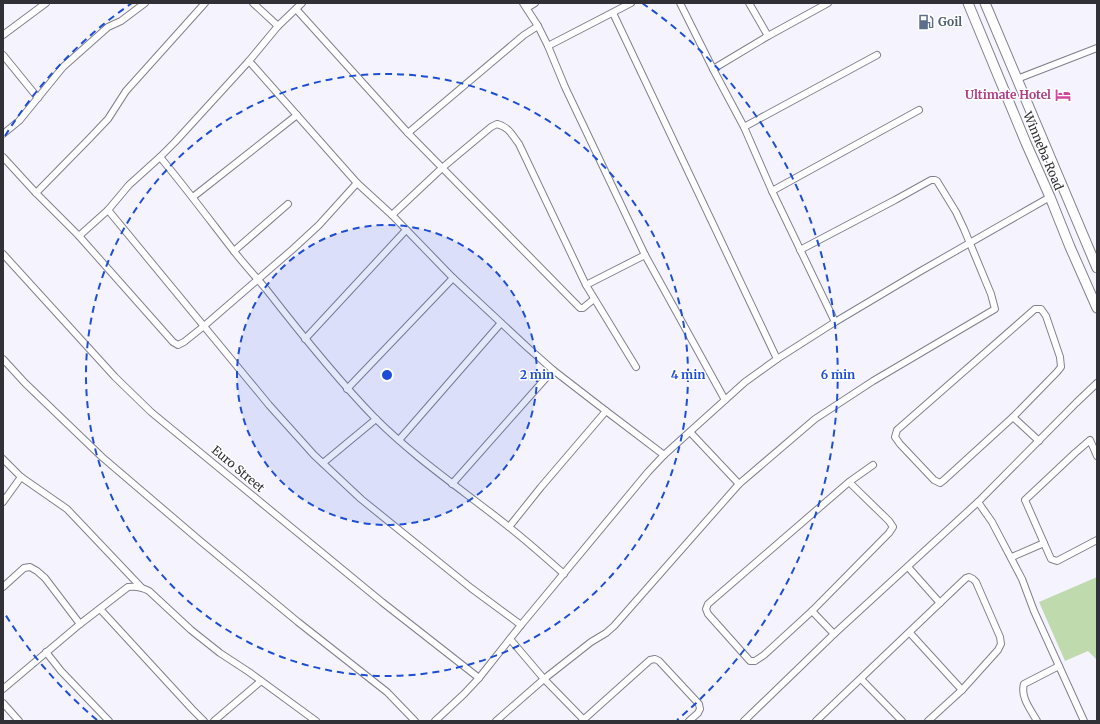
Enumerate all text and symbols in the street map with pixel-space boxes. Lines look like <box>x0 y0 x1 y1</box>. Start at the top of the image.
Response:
fuel station icon: Goil <box>917 13 935 31</box>
place label: Goil <box>938 14 962 29</box>
hotel icon: Ultimate Hotel <box>1054 86 1072 104</box>
place label: Ultimate Hotel <box>965 87 1051 102</box>
street label: Winneba Road <box>1020 108 1067 192</box>
text: 2 min <box>520 367 554 382</box>
text: 4 min <box>671 367 705 382</box>
text: 6 min <box>821 367 855 382</box>
centre of rings <box>380 368 394 382</box>
street label: Euro Street <box>209 442 268 495</box>

